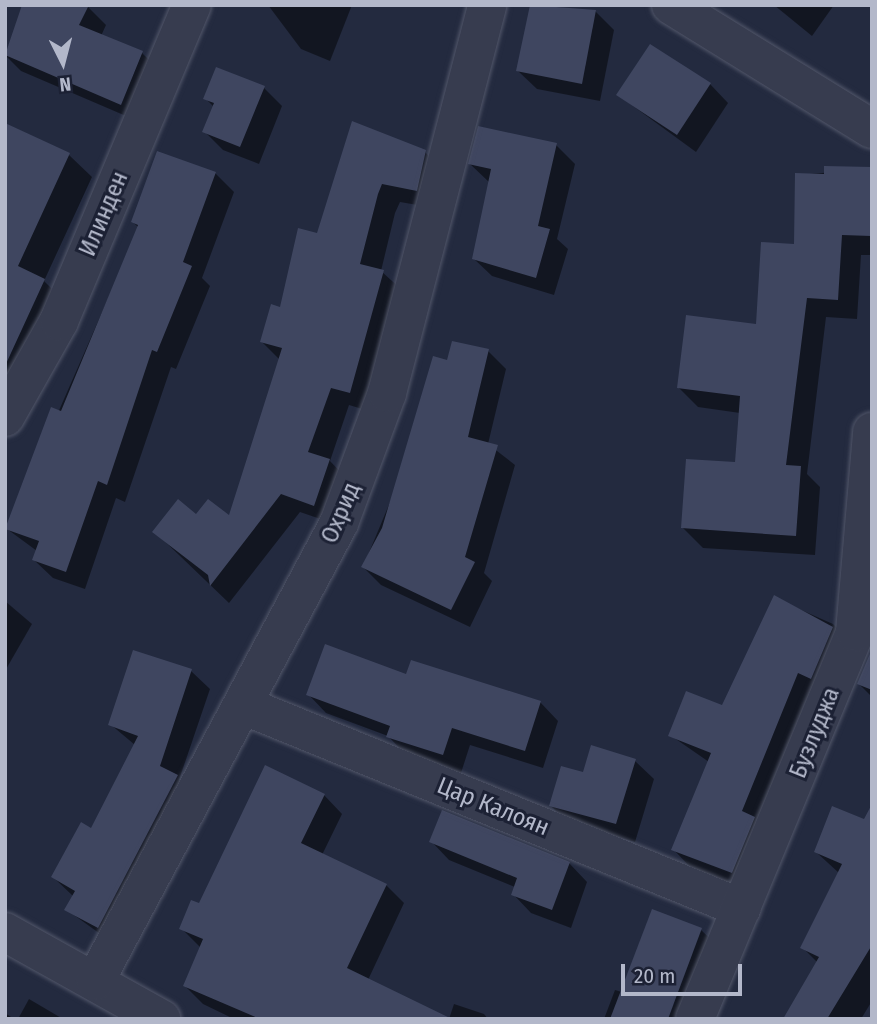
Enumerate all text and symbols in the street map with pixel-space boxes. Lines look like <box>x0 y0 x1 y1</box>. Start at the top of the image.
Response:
north arrow <box>28 28 98 98</box>
text: N <box>58 72 72 96</box>
street label: Илинден <box>73 167 135 261</box>
street label: Охрид <box>315 478 367 548</box>
street label: Бузлуджа <box>784 684 846 782</box>
street label: Цар Калоян <box>433 771 553 843</box>
scale bar <box>625 950 746 994</box>
text: 20 m <box>634 963 675 989</box>

